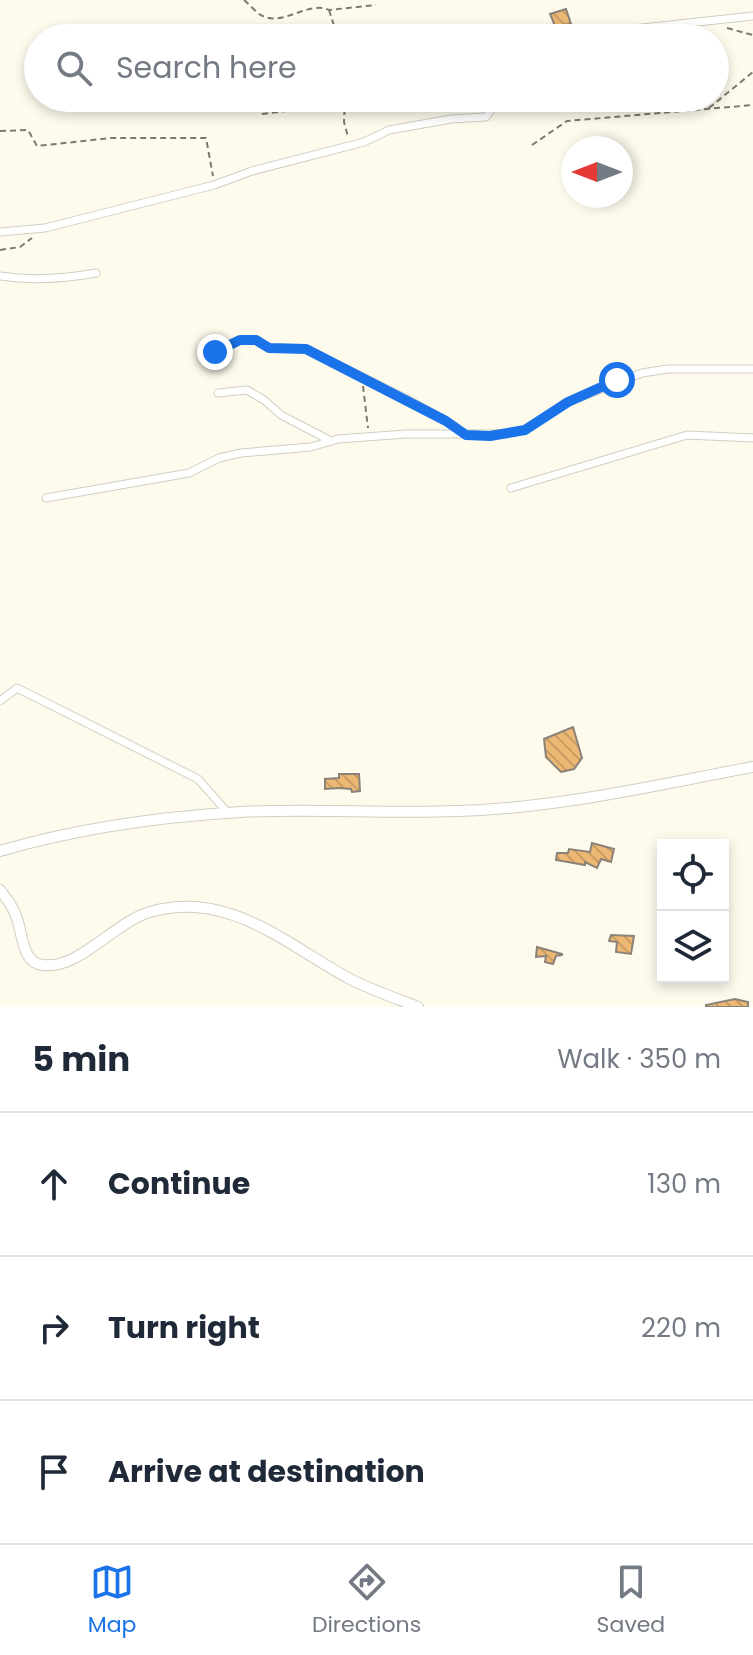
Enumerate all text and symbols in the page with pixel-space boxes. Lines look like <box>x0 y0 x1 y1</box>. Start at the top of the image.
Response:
search box <box>24 24 729 112</box>
icon: search <box>52 46 96 90</box>
text: Search here <box>116 46 297 89</box>
north arrow <box>561 136 633 208</box>
route end <box>197 334 233 370</box>
route start <box>599 362 635 398</box>
map controls <box>657 839 729 983</box>
button: locate <box>657 839 729 911</box>
button: layers <box>657 911 729 983</box>
text: 5 min <box>32 1035 130 1083</box>
text: Walk · 350 m <box>557 1041 721 1077</box>
icon: ahead <box>32 1162 76 1206</box>
text: Continue <box>108 1162 250 1205</box>
text: 130 m <box>647 1166 721 1202</box>
icon: right <box>32 1306 76 1350</box>
text: Turn right <box>108 1306 260 1349</box>
text: 220 m <box>641 1310 721 1346</box>
icon: arrive <box>32 1450 76 1494</box>
text: Arrive at destination <box>108 1450 425 1493</box>
tab: Map <box>88 1560 136 1641</box>
tab: Directions <box>312 1560 421 1641</box>
tab: Saved <box>597 1560 665 1641</box>

